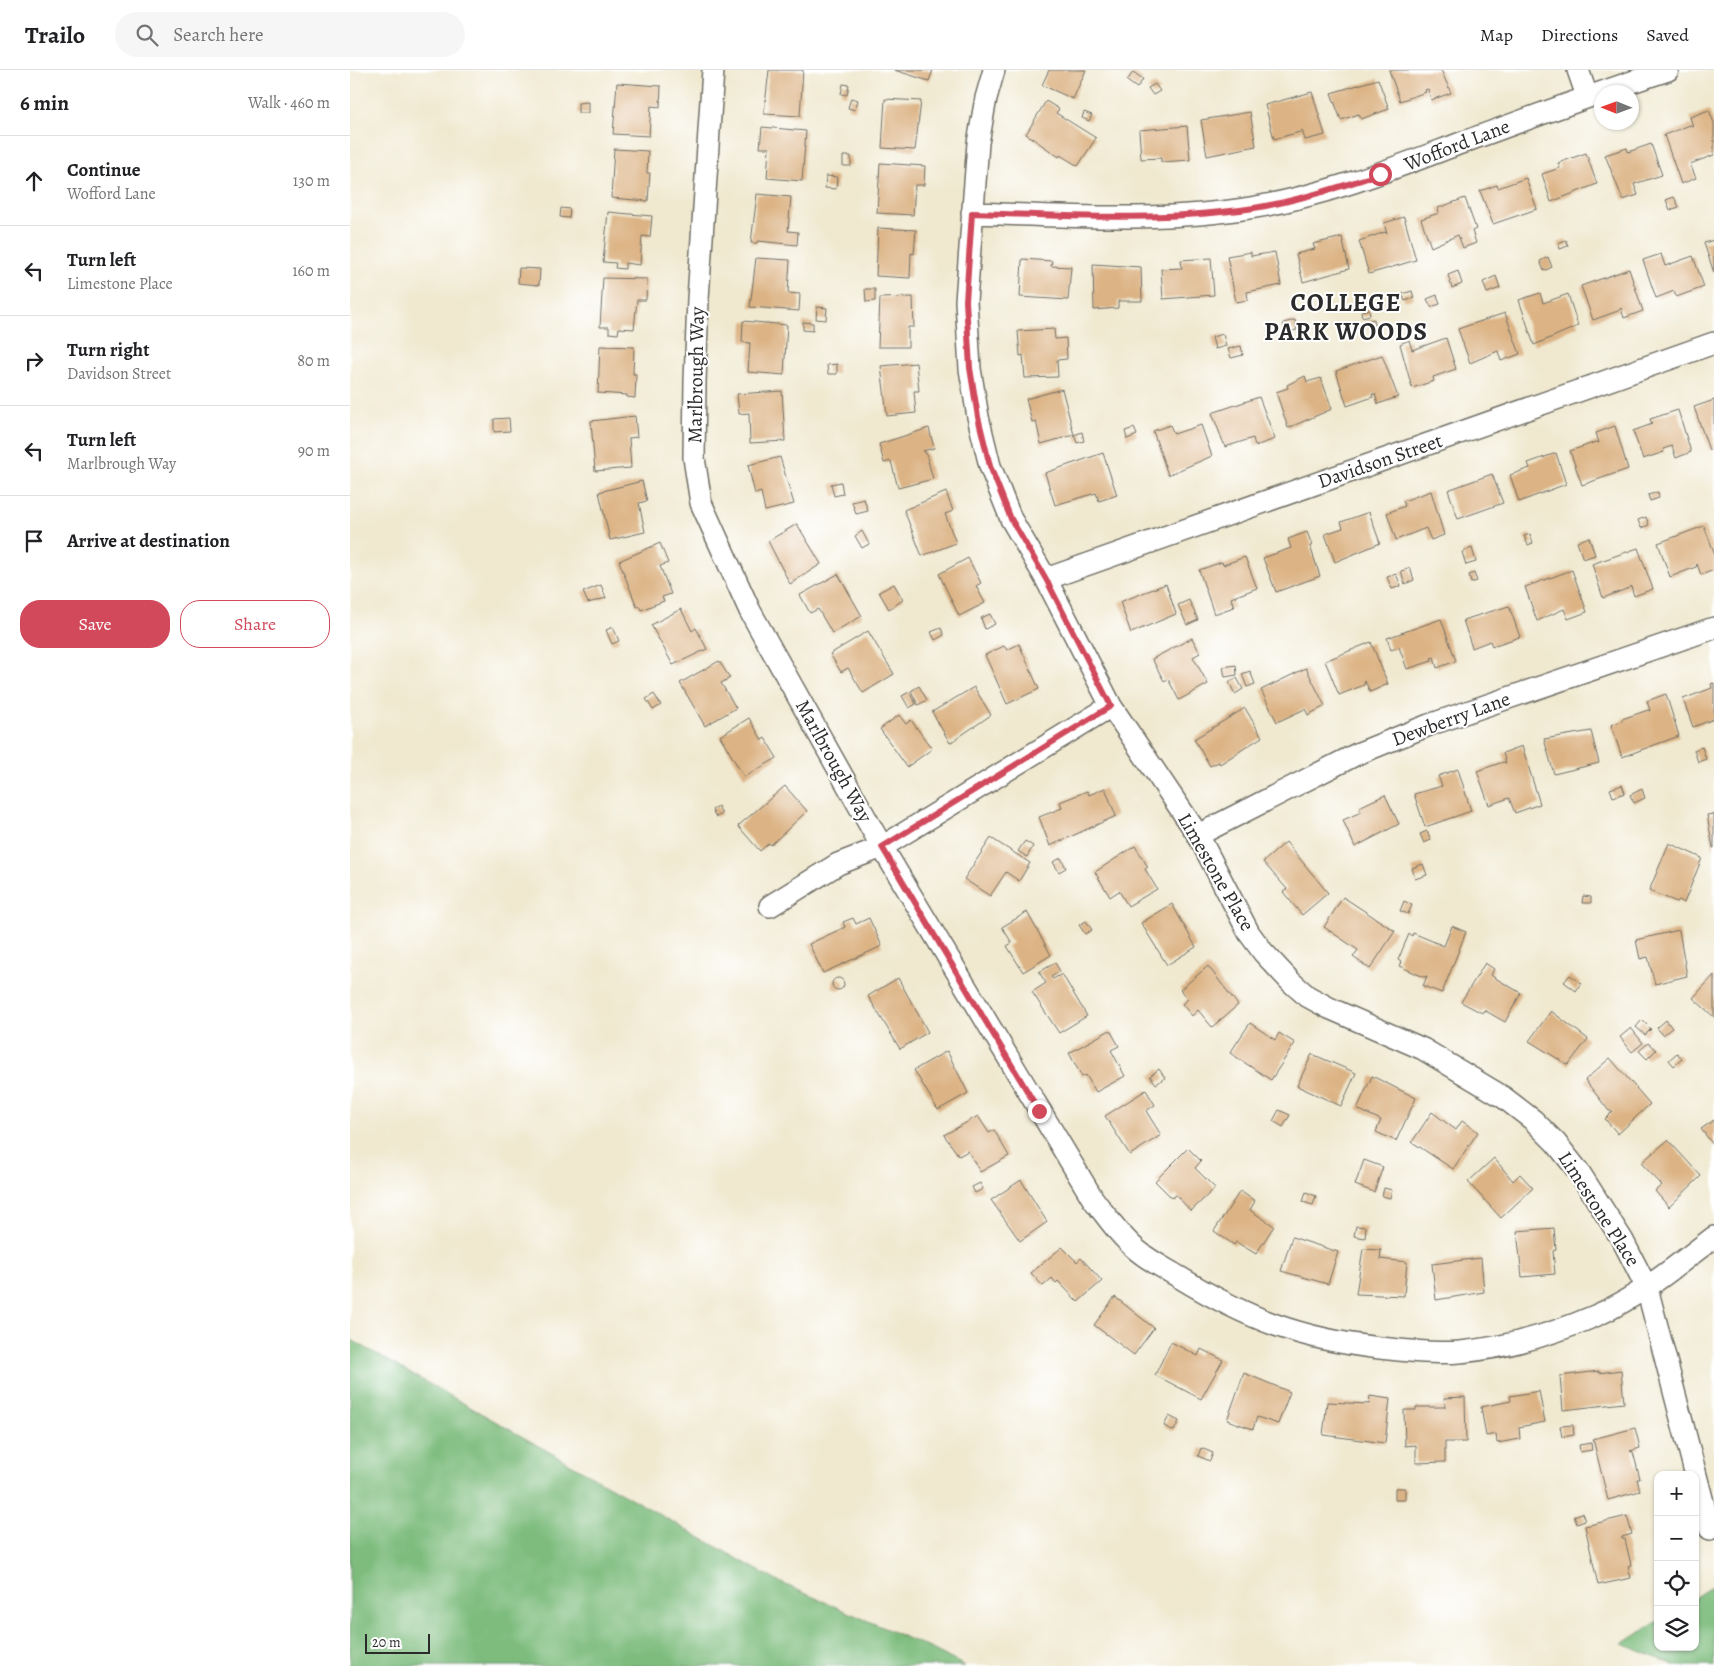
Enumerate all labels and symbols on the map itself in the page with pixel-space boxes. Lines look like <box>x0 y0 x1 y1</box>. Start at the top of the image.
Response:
north arrow <box>1594 85 1639 130</box>
street label: Wofford Lane <box>1399 113 1514 178</box>
route start <box>1369 163 1392 186</box>
district label: COLLEGE PARK WOODS <box>1264 286 1428 349</box>
street label: Marlbrough Way <box>681 305 711 444</box>
street label: Davidson Street <box>1314 427 1446 495</box>
street label: Dewberry Lane <box>1388 685 1514 753</box>
street label: Marlbrough Way <box>789 695 879 828</box>
street label: Limestone Place <box>1171 808 1261 936</box>
route end <box>1028 1100 1051 1123</box>
street label: Limestone Place <box>1552 1146 1646 1272</box>
scale bar <box>365 1631 430 1654</box>

